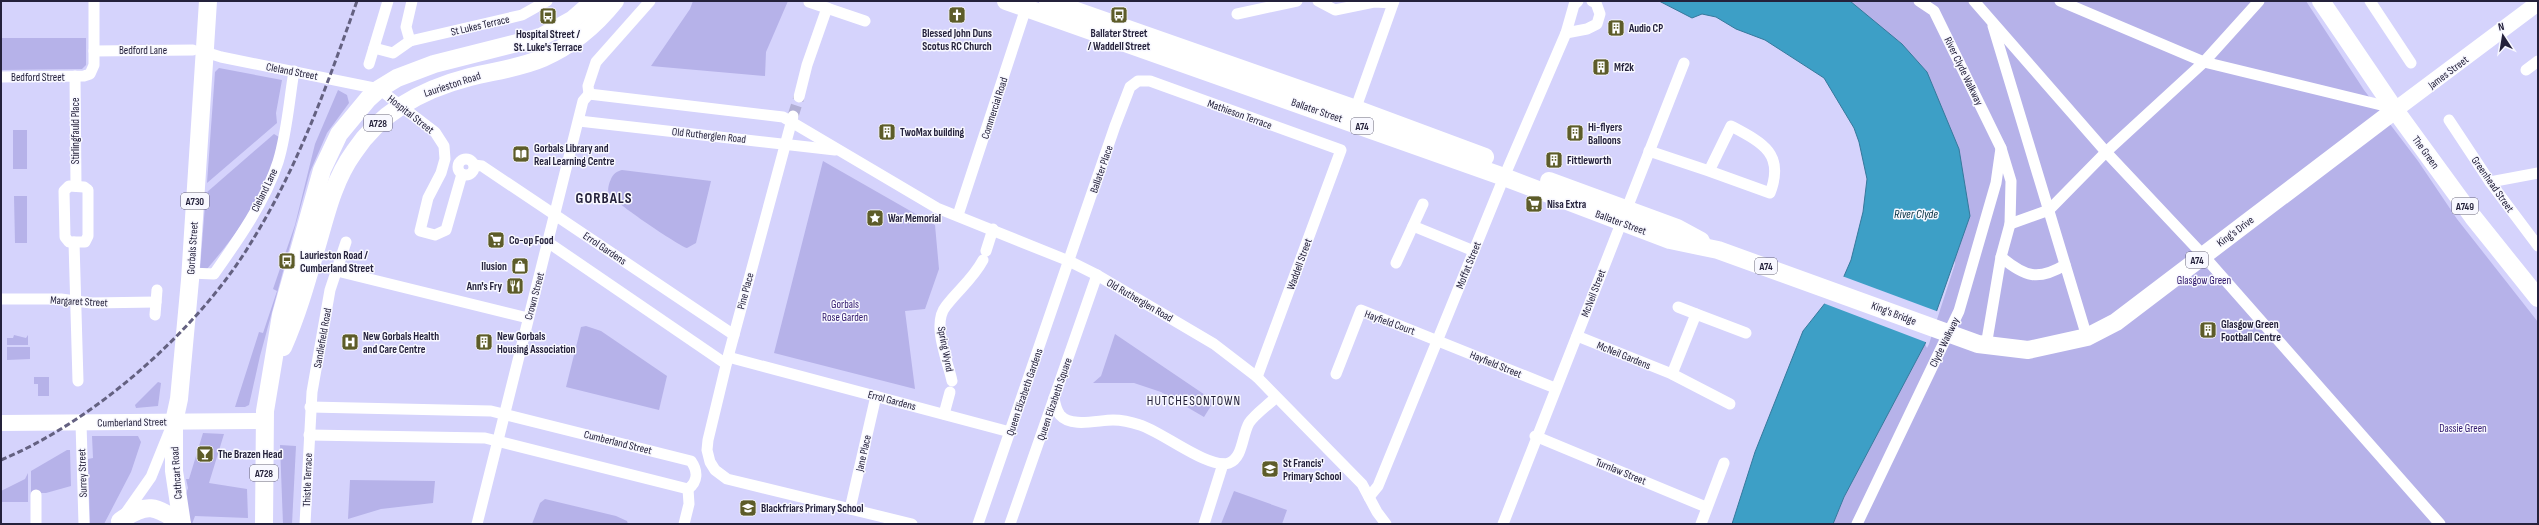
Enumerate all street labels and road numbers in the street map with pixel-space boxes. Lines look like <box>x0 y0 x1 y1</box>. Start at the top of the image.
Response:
street label: St Lukes Terrace <box>449 12 511 39</box>
street label: River Clyde Walkway <box>1941 35 1986 108</box>
street label: Bedford Lane <box>119 44 167 57</box>
street label: James Street <box>2425 53 2471 92</box>
street label: Cleland Street <box>265 60 319 83</box>
street label: Laurieston Road <box>422 69 483 100</box>
street label: Bedford Street <box>11 71 66 84</box>
street label: Commercial Road <box>978 75 1011 141</box>
street label: Hospital Street <box>385 92 437 137</box>
street label: Ballater Street <box>1290 96 1345 126</box>
street label: Mathieson Terrace <box>1206 97 1274 132</box>
street label: Stirlingfauld Place <box>69 98 82 164</box>
road number: A728 <box>364 115 392 131</box>
road number: A74 <box>1351 118 1373 134</box>
street label: Old Rutherglen Road <box>671 125 747 146</box>
street label: The Green <box>2409 133 2442 171</box>
street label: Ballater Place <box>1087 144 1116 195</box>
street label: Greenhead Street <box>2469 154 2517 215</box>
street label: Cleland Lane <box>248 166 281 214</box>
road number: A730 <box>181 193 209 209</box>
road number: A749 <box>2452 198 2478 214</box>
street label: Ballater Street <box>1594 207 1649 238</box>
street label: King's Drive <box>2214 213 2256 249</box>
street label: Gorbals Street <box>184 221 201 275</box>
street label: Errol Gardens <box>581 229 629 268</box>
street label: Waddell Street <box>1284 236 1315 292</box>
street label: Moffat Street <box>1453 239 1484 291</box>
road number: A74 <box>2186 252 2208 268</box>
road number: A74 <box>1755 258 1777 274</box>
street label: McNeil Street <box>1578 267 1609 319</box>
street label: Crown Street <box>522 270 547 321</box>
street label: Pine Place <box>734 271 757 311</box>
street label: Old Rutherglen Road <box>1104 276 1176 325</box>
street label: Margaret Street <box>50 293 109 310</box>
street label: King's Bridge <box>1870 299 1918 328</box>
street label: Sandiefield Road <box>311 307 334 369</box>
street label: Hayfield Court <box>1363 307 1417 338</box>
street label: Clyde Walkway <box>1927 314 1962 369</box>
street label: Spring Wynd <box>935 325 956 373</box>
street label: McNeil Gardens <box>1595 339 1653 372</box>
street label: Queen Elizabeth Gardens <box>1003 347 1046 438</box>
street label: Hayfield Street <box>1468 348 1524 381</box>
street label: Queen Elizabeth Square <box>1034 356 1075 442</box>
street label: Errol Gardens <box>866 388 917 413</box>
street label: Cumberland Street <box>97 415 168 430</box>
street label: Cumberland Street <box>583 428 654 457</box>
street label: Jane Place <box>853 434 874 474</box>
street label: Cathcart Road <box>168 446 185 500</box>
street label: Surrey Street <box>75 448 90 498</box>
street label: Thistle Terrace <box>300 453 315 507</box>
street label: Turnlaw Street <box>1594 455 1649 488</box>
road number: A728 <box>250 465 278 481</box>

